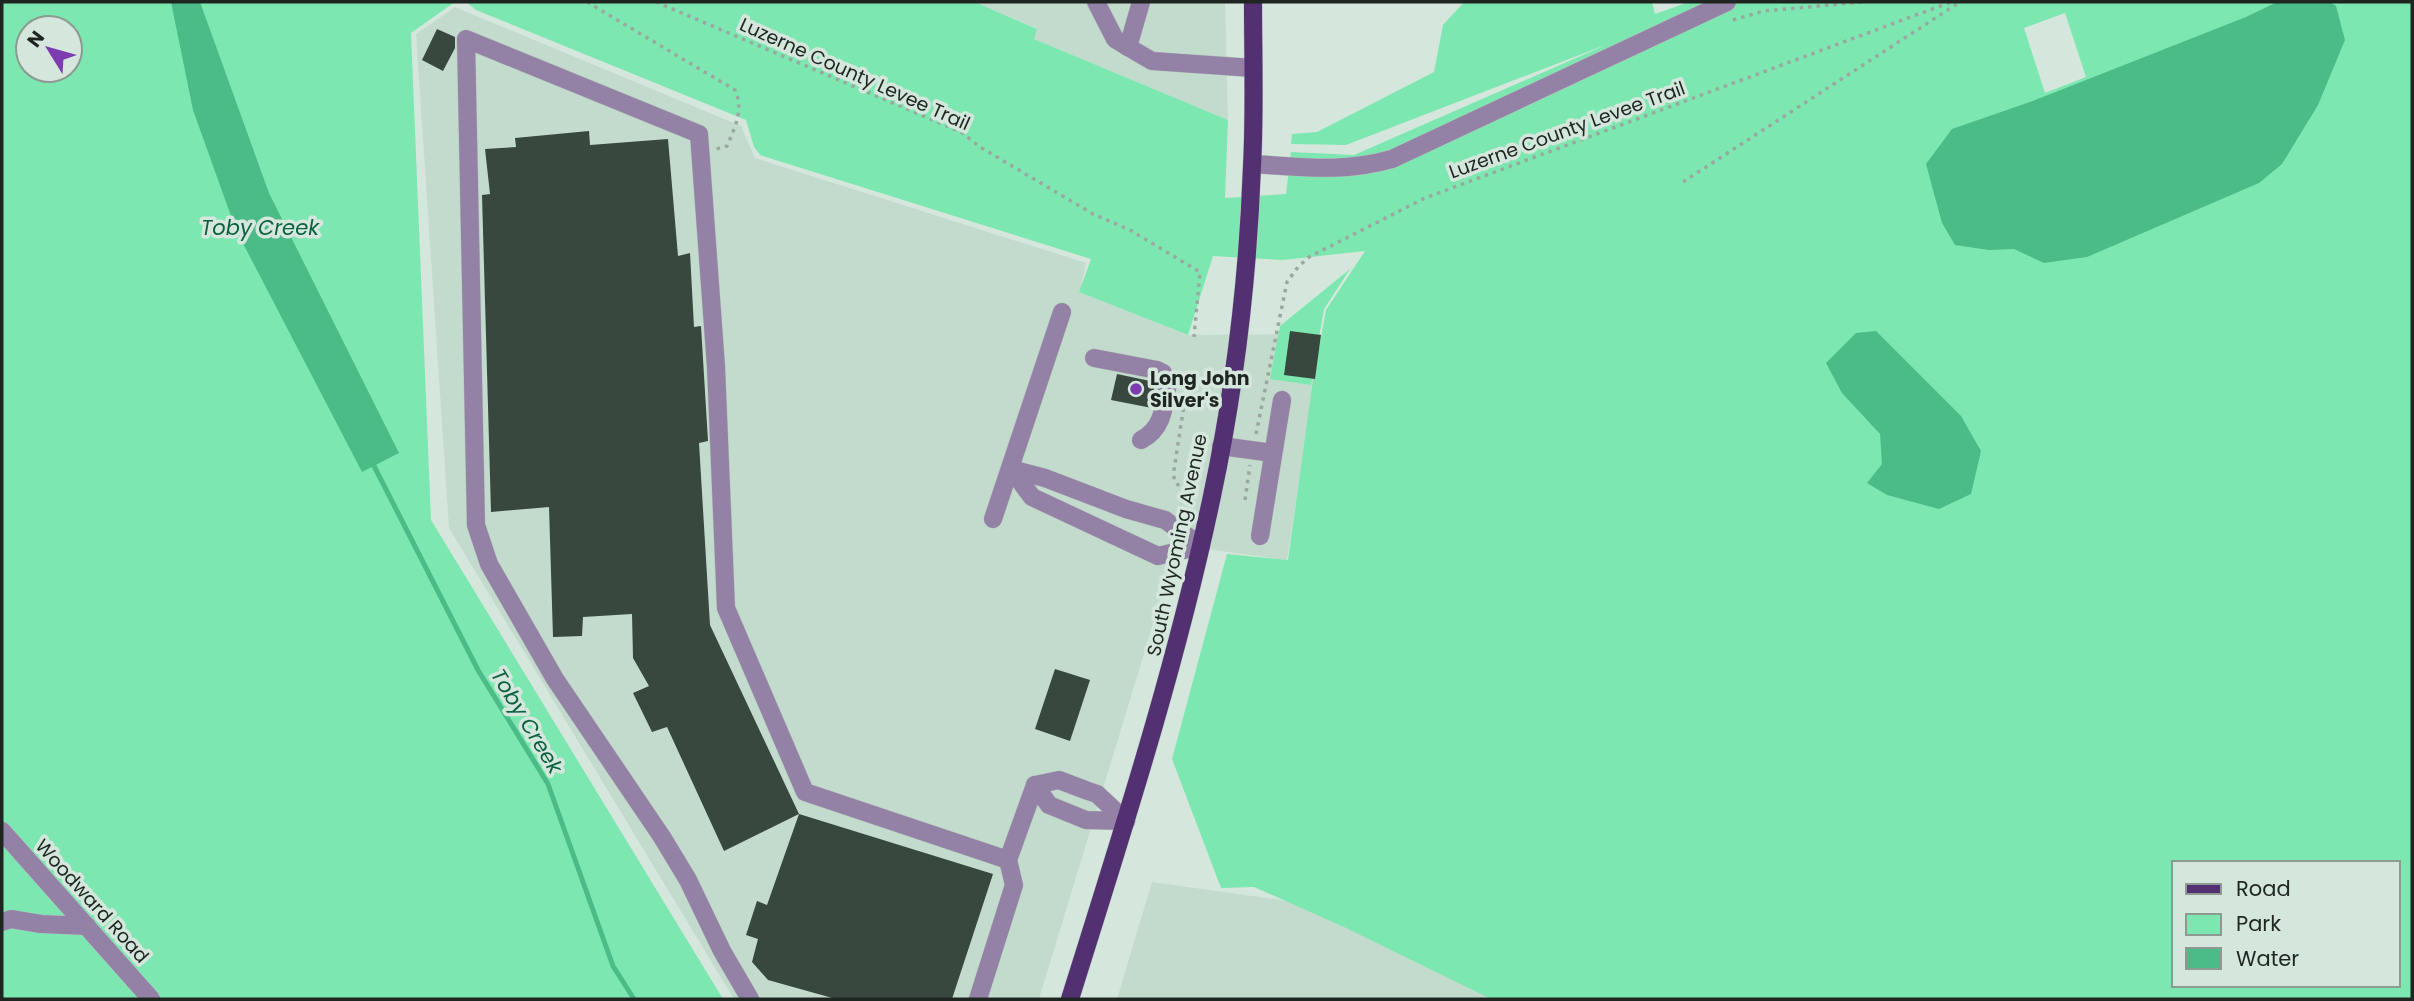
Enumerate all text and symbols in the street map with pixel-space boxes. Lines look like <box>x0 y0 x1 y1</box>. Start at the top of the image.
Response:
street label: Luzerne County Levee Trail <box>736 11 974 137</box>
north arrow <box>14 14 84 84</box>
text: N <box>21 25 51 53</box>
street label: Luzerne County Levee Trail <box>1445 75 1689 185</box>
water label: Toby Creek <box>201 213 320 242</box>
place label: Long John Silver's <box>1150 365 1250 414</box>
marker: Long John Silver's <box>1128 381 1144 397</box>
street label: South Wyoming Avenue <box>1140 431 1214 659</box>
water label: Toby Creek <box>484 663 570 780</box>
street label: Woodward Road <box>29 833 155 969</box>
legend <box>2172 861 2400 987</box>
text: Road <box>2236 874 2291 903</box>
text: Park <box>2236 909 2281 938</box>
text: Water <box>2236 944 2299 973</box>

